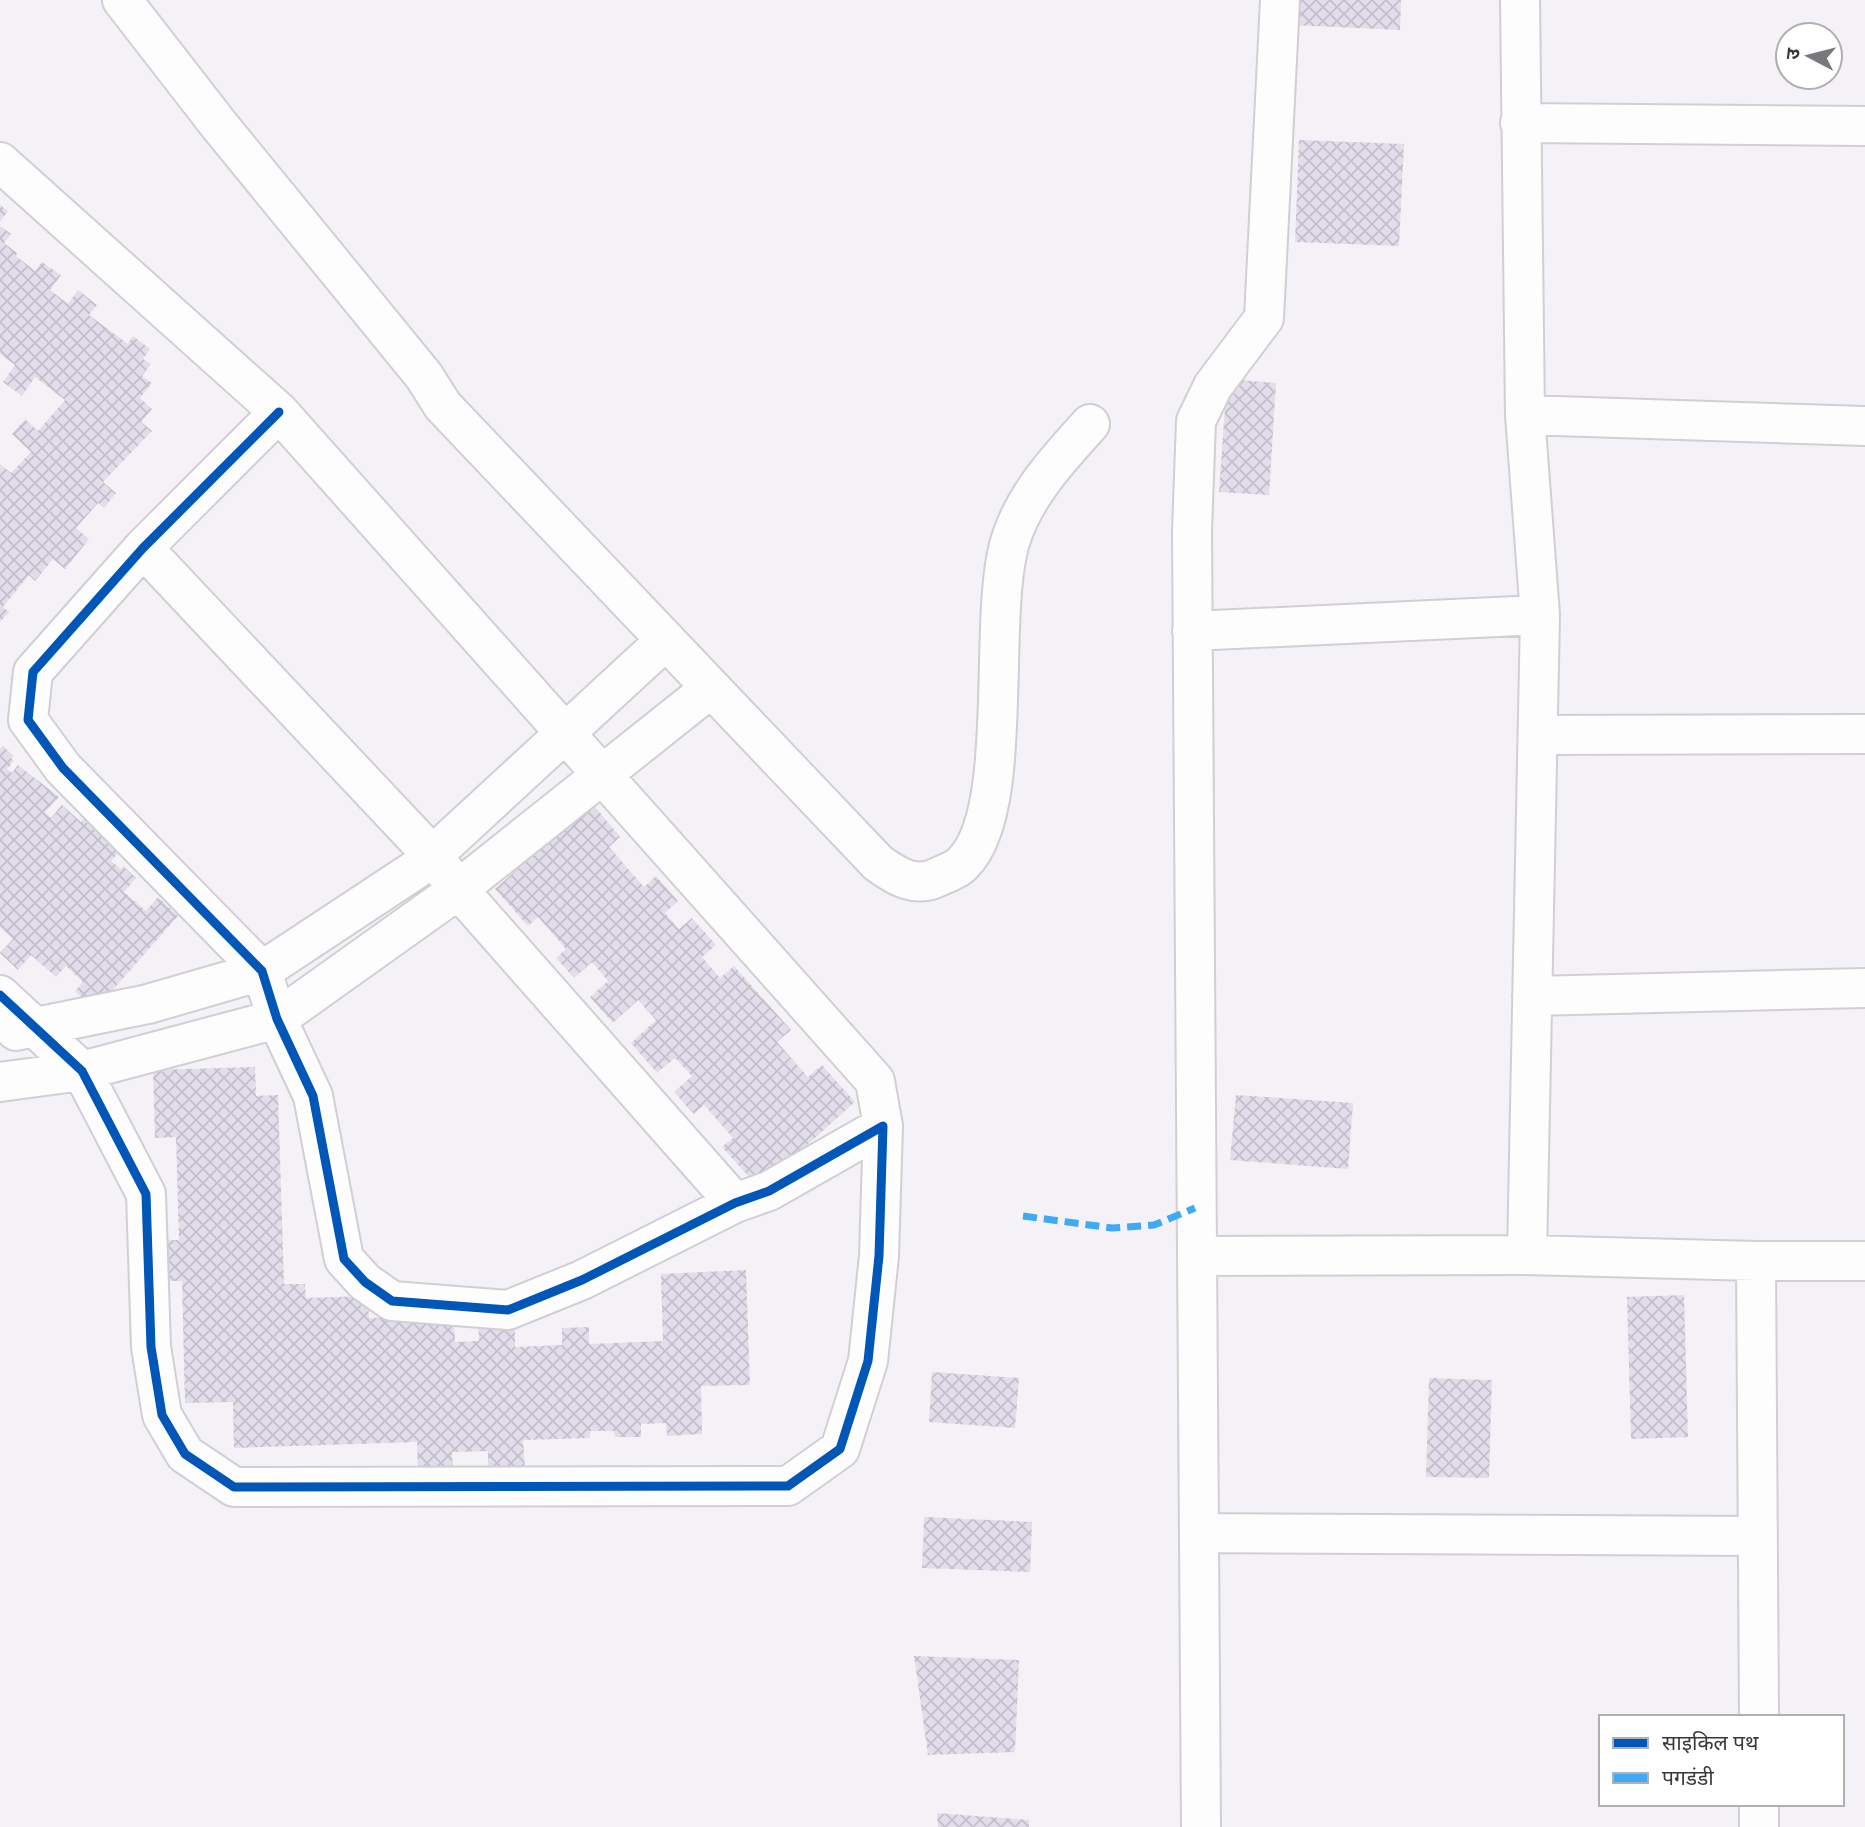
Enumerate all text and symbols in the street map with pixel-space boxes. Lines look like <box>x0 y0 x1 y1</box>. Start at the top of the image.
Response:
north arrow <box>1774 21 1844 91</box>
text: उ <box>1780 46 1804 61</box>
legend <box>1599 1715 1844 1806</box>
text: साइकिल पथ <box>1662 1729 1759 1755</box>
text: पगडंडी <box>1662 1764 1714 1790</box>

